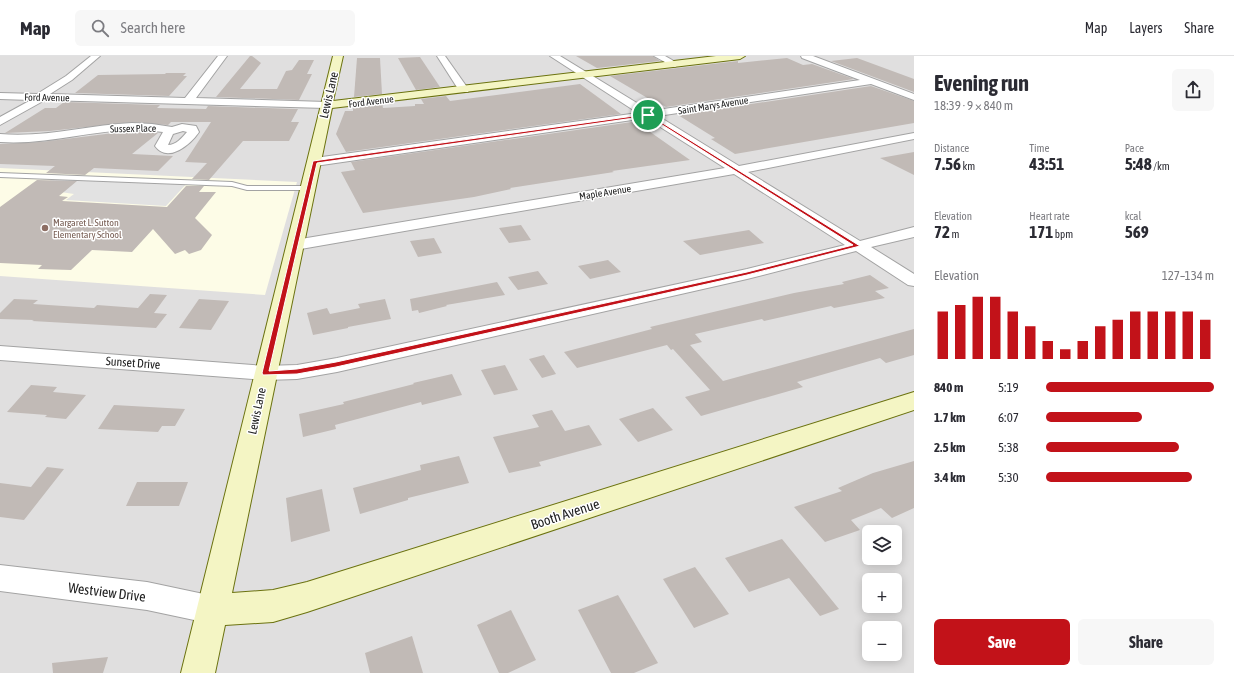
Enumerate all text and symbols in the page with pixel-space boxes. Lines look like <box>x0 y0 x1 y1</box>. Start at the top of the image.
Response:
search box <box>75 10 355 46</box>
text: Map <box>20 17 51 39</box>
icon: search <box>89 17 111 39</box>
text: Search here <box>121 19 185 36</box>
text: Map <box>1085 20 1107 36</box>
text: Layers <box>1129 20 1162 36</box>
text: Share <box>1184 20 1214 36</box>
button: share <box>1172 69 1214 111</box>
street label: Lewis Lane <box>317 70 341 120</box>
text: Evening run <box>934 70 1029 96</box>
street label: Ford Avenue <box>24 92 70 103</box>
street label: Ford Avenue <box>348 93 395 110</box>
street label: Saint Marys Avenue <box>677 94 750 116</box>
pin <box>631 98 665 132</box>
text: 18:39 · 9 × 840 m <box>934 98 1013 113</box>
icon: arrive <box>637 104 659 126</box>
street label: Sussex Place <box>110 123 157 134</box>
text: Distance <box>934 142 969 154</box>
text: Time <box>1029 142 1049 154</box>
text: Pace <box>1125 142 1144 154</box>
text: 7.56 <box>934 154 961 174</box>
text: 43:51 <box>1029 154 1064 174</box>
text: 5:48 <box>1125 154 1152 174</box>
text: km <box>961 160 975 172</box>
text: /km <box>1152 160 1170 172</box>
street label: Maple Avenue <box>578 183 632 202</box>
text: Elevation <box>934 210 972 222</box>
text: Heart rate <box>1029 210 1070 222</box>
text: kcal <box>1125 210 1141 222</box>
place label: Margaret L. Sutton Elementary School <box>53 217 122 240</box>
text: 72 <box>934 222 950 242</box>
text: 171 <box>1029 222 1053 242</box>
text: 569 <box>1125 222 1149 242</box>
marker: Margaret L. Sutton Elementary School <box>40 223 50 233</box>
text: m <box>950 228 959 240</box>
text: bpm <box>1053 228 1073 240</box>
text: Elevation <box>934 268 979 283</box>
text: 127–134 m <box>1162 268 1214 283</box>
street label: Sunset Drive <box>105 354 161 372</box>
text: 840 m <box>934 380 963 395</box>
text: 5:19 <box>998 380 1019 395</box>
street label: Lewis Lane <box>245 386 269 436</box>
text: 1.7 km <box>934 410 965 425</box>
text: 6:07 <box>998 410 1019 425</box>
text: 2.5 km <box>934 440 965 455</box>
text: 5:38 <box>998 440 1019 455</box>
text: 3.4 km <box>934 470 965 485</box>
text: 5:30 <box>998 470 1019 485</box>
street label: Booth Avenue <box>529 495 601 533</box>
map controls <box>862 525 902 661</box>
button: layers <box>862 525 902 565</box>
button: + <box>862 573 902 613</box>
street label: Westview Drive <box>67 579 147 605</box>
button: Save <box>934 619 1070 665</box>
button: Share <box>1078 619 1214 665</box>
button: − <box>862 621 902 661</box>

